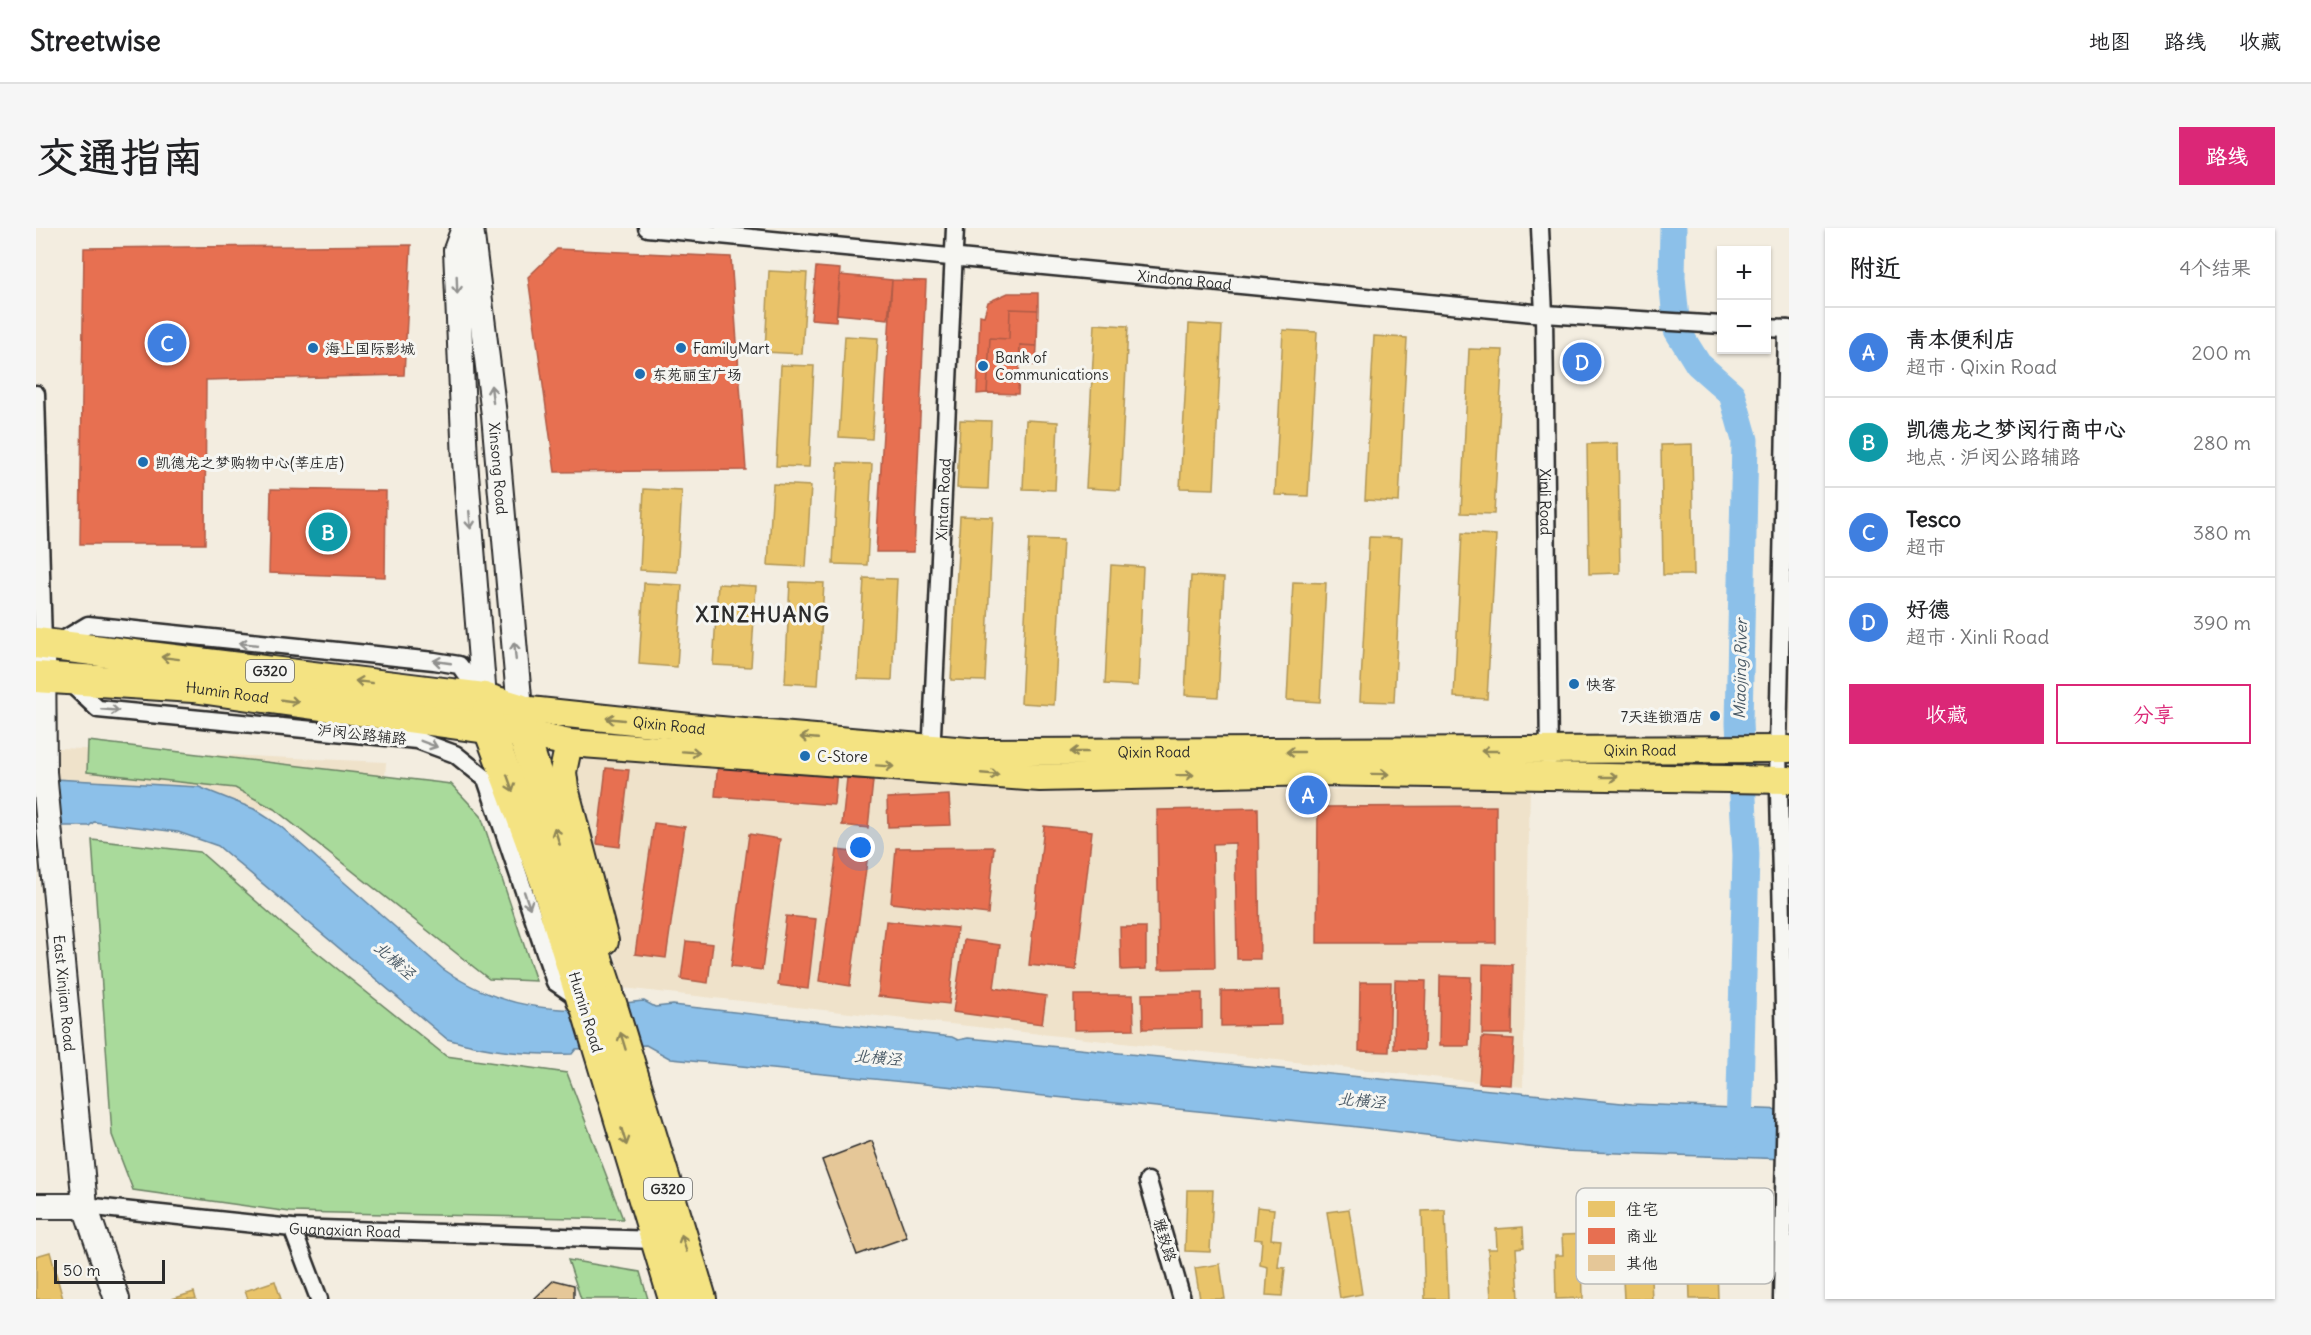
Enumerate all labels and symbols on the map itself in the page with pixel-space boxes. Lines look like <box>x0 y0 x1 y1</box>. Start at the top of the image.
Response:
street label: Xindong Road <box>1137 266 1233 294</box>
one-way arrow <box>452 274 463 294</box>
pin: C <box>148 320 186 366</box>
place label: 海上国际影城 <box>325 339 415 358</box>
place label: FamilyMart <box>693 339 770 358</box>
pin: D <box>1562 340 1602 384</box>
marker: 海上国际影城 <box>306 341 320 355</box>
marker: FamilyMart <box>674 341 688 355</box>
place label: Bank of Communications <box>995 348 1109 384</box>
marker: Bank of Communications <box>976 359 990 373</box>
place label: 东苑丽宝广场 <box>652 365 742 384</box>
marker: 东苑丽宝广场 <box>633 367 647 381</box>
one-way arrow <box>486 385 497 404</box>
street label: Xinsong Road <box>485 421 512 515</box>
place label: 凯德龙之梦购物中心(莘庄店) <box>155 453 344 472</box>
marker: 凯德龙之梦购物中心(莘庄店) <box>136 455 150 469</box>
street label: Xintan Road <box>931 457 954 541</box>
street label: Xinli Road <box>1536 468 1556 536</box>
one-way arrow <box>464 509 475 529</box>
pin: B <box>308 510 348 554</box>
district label: XINZHUANG <box>696 601 830 628</box>
water label: Miaojing River <box>1729 616 1751 719</box>
one-way arrow <box>239 638 259 649</box>
one-way arrow <box>509 641 520 661</box>
one-way arrow <box>161 653 180 664</box>
one-way arrow <box>433 657 453 668</box>
road number: G320 <box>246 660 294 682</box>
place label: 快客 <box>1586 675 1616 694</box>
street label: Humin Road <box>185 677 270 707</box>
one-way arrow <box>354 677 374 688</box>
marker: 快客 <box>1567 677 1581 691</box>
one-way arrow <box>279 695 299 706</box>
one-way arrow <box>100 705 120 716</box>
place label: 7天连锁酒店 <box>1621 707 1703 726</box>
marker: 7天连锁酒店 <box>1708 709 1722 723</box>
street label: Qixin Road <box>632 712 707 738</box>
one-way arrow <box>605 713 625 724</box>
street label: 沪闵公路辅路 <box>316 720 408 748</box>
one-way arrow <box>799 732 819 743</box>
one-way arrow <box>419 739 438 750</box>
street label: Qixin Road <box>1603 740 1677 759</box>
street label: Qixin Road <box>1117 742 1191 761</box>
one-way arrow <box>1480 745 1500 757</box>
one-way arrow <box>1069 746 1089 758</box>
one-way arrow <box>1285 746 1305 758</box>
one-way arrow <box>680 747 700 758</box>
place label: C-Store <box>817 747 868 766</box>
marker: C-Store <box>798 749 812 763</box>
one-way arrow <box>875 761 895 772</box>
one-way arrow <box>1369 768 1389 779</box>
one-way arrow <box>980 769 999 780</box>
one-way arrow <box>1174 769 1194 781</box>
one-way arrow <box>1599 771 1619 783</box>
pin: A <box>1288 772 1328 818</box>
one-way arrow <box>505 774 516 792</box>
one-way arrow <box>550 827 561 846</box>
your location <box>846 833 875 862</box>
one-way arrow <box>522 890 533 909</box>
street label: East Xinjian Road <box>50 934 80 1052</box>
water label: 北横泾 <box>370 937 420 984</box>
street label: Humin Road <box>565 969 607 1055</box>
one-way arrow <box>617 1032 628 1051</box>
water label: 北横泾 <box>853 1045 904 1069</box>
water label: 北横泾 <box>1337 1088 1388 1112</box>
one-way arrow <box>619 1127 630 1146</box>
road number: G320 <box>644 1178 692 1200</box>
legend <box>1576 1188 1774 1284</box>
text: 住宅 <box>1626 1199 1658 1219</box>
street label: 雅致路 <box>1149 1216 1181 1264</box>
street label: Guangxian Road <box>289 1218 401 1241</box>
text: 商业 <box>1626 1226 1658 1246</box>
one-way arrow <box>678 1234 689 1253</box>
text: 其他 <box>1626 1253 1658 1273</box>
scale bar <box>54 1257 165 1284</box>

